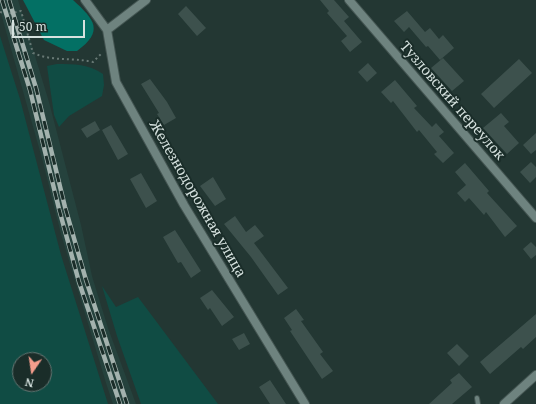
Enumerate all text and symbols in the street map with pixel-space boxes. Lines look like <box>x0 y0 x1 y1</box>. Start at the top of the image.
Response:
scale bar <box>14 12 87 38</box>
text: 50 m <box>19 18 47 35</box>
street label: Тузловский переулок <box>396 38 508 164</box>
street label: Железнодорожная улица <box>145 117 249 281</box>
north arrow <box>12 352 52 392</box>
text: N <box>24 375 35 391</box>

